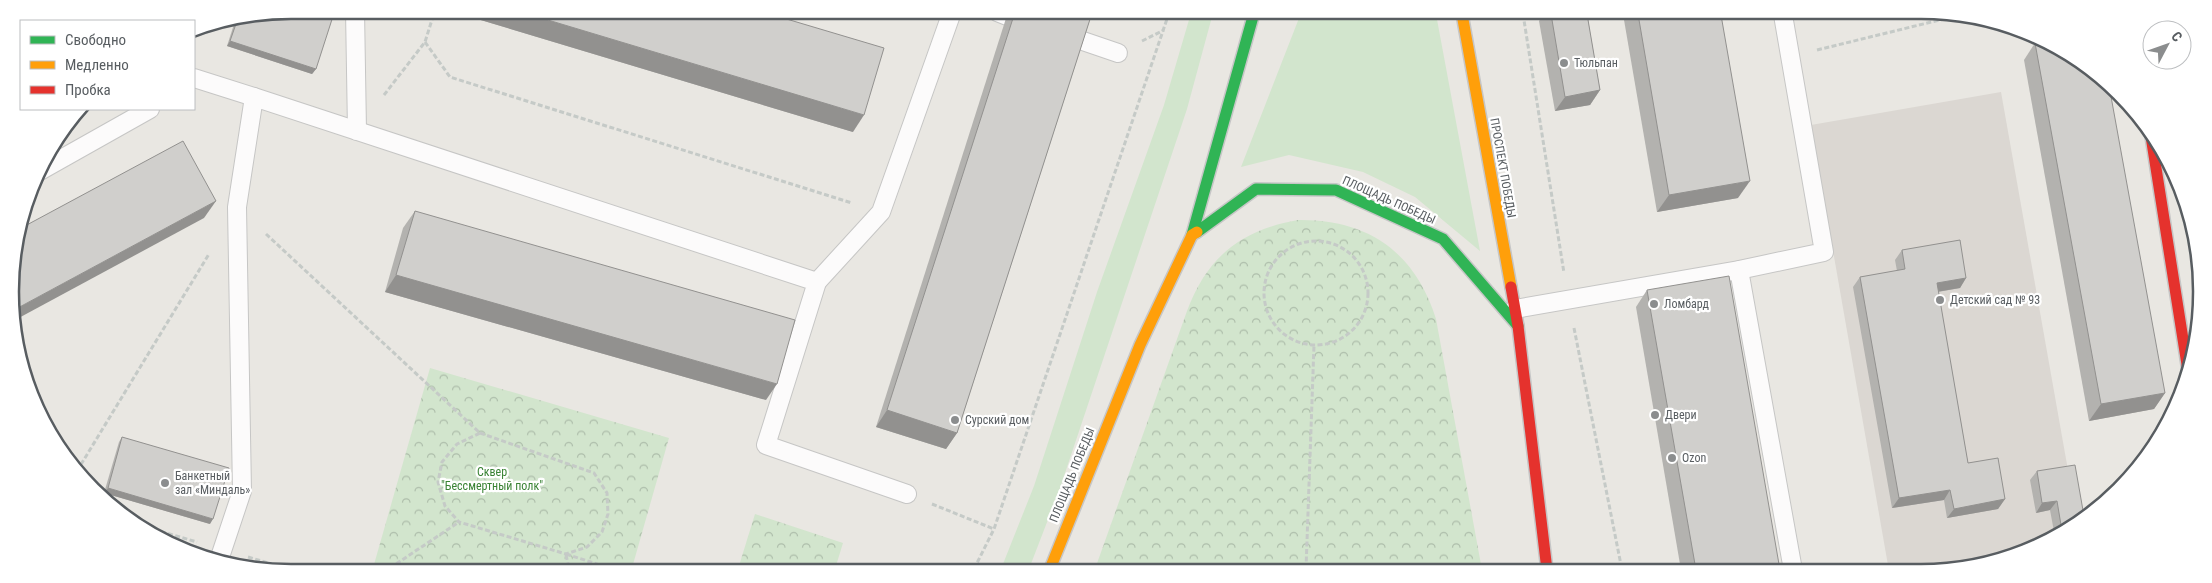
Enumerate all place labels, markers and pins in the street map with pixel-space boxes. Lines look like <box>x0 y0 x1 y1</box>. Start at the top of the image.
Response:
place label: Тюльпан <box>1574 56 1618 70</box>
marker: Тюльпан <box>1558 57 1570 69</box>
place label: Детский сад № 93 <box>1950 293 2040 307</box>
marker: Детский сад № 93 <box>1934 294 1946 306</box>
place label: Ломбард <box>1664 297 1710 311</box>
marker: Ломбард <box>1648 298 1660 310</box>
place label: Двери <box>1665 408 1697 422</box>
marker: Двери <box>1649 409 1661 421</box>
place label: Сурский дом <box>965 413 1029 427</box>
marker: Сурский дом <box>949 414 961 426</box>
place label: Ozon <box>1682 451 1706 465</box>
marker: Ozon <box>1666 452 1678 464</box>
place label: Банкетный зал «Миндаль» <box>175 469 250 497</box>
marker: Банкетный зал «Миндаль» <box>159 477 171 489</box>

